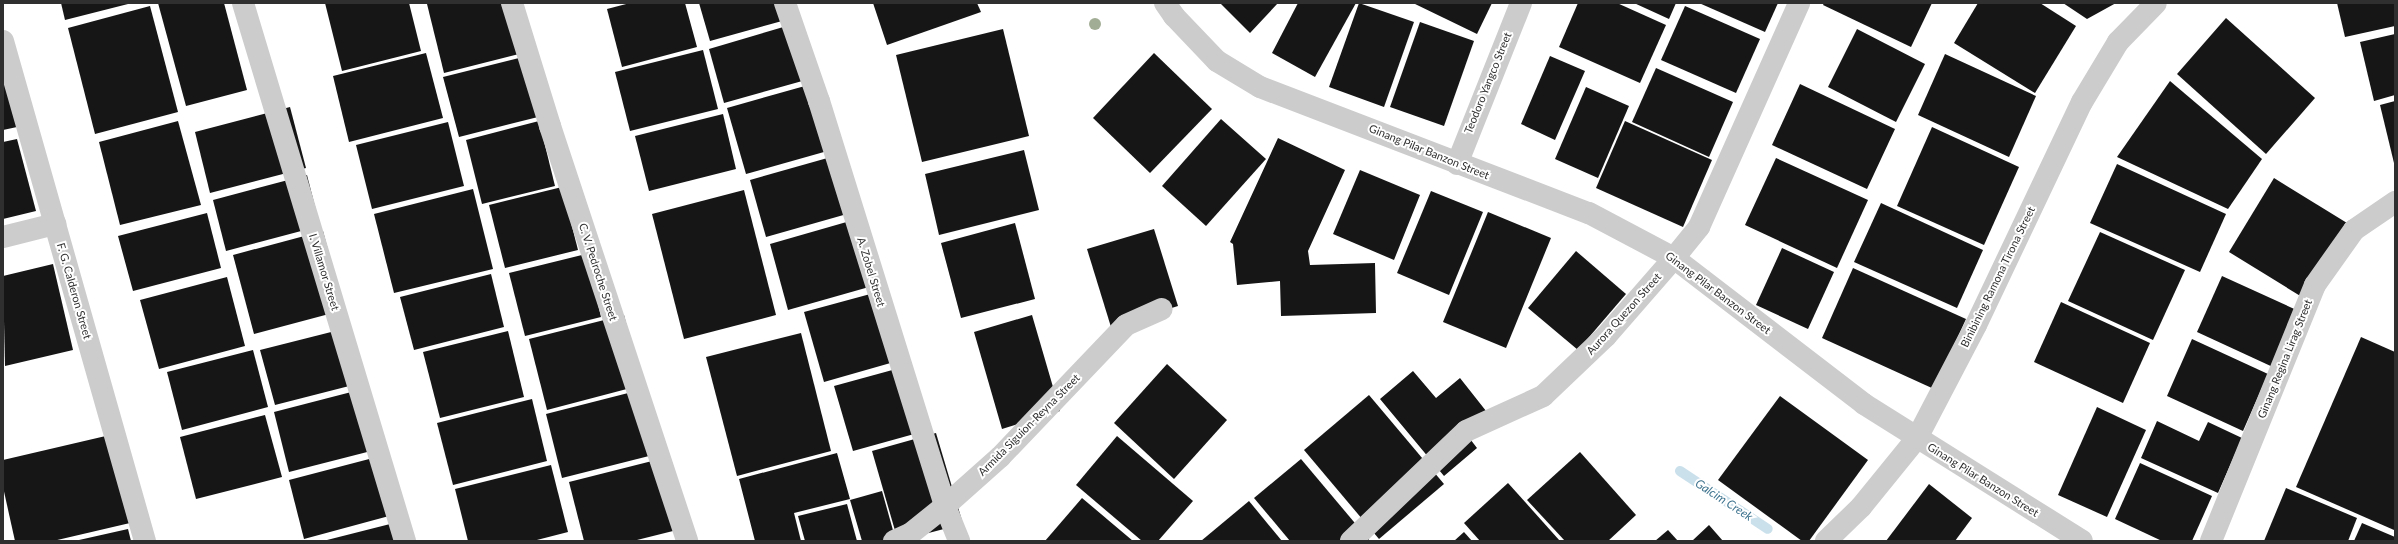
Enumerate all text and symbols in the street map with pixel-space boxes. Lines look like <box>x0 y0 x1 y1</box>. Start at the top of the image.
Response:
street label: Teodoro Yangco Street <box>1462 30 1514 136</box>
street label: Ginang Pilar Banzon Street <box>1367 122 1491 182</box>
street label: Binibining Ramona Tirona Street <box>1958 204 2038 350</box>
street label: C. V. Pedroche Street <box>576 221 620 323</box>
street label: I. Villamor Street <box>306 232 342 312</box>
street label: A. Zobel Street <box>854 236 888 308</box>
street label: F. G. Calderon Street <box>54 241 94 341</box>
street label: Ginang Pilar Banzon Street <box>1663 249 1773 337</box>
street label: Aurora Quezon Street <box>1584 270 1664 358</box>
street label: Ginang Regina Lirag Street <box>2255 298 2315 420</box>
street label: Armida Siguion-Reyna Street <box>975 371 1083 479</box>
street label: Ginang Pilar Banzon Street <box>1925 440 2041 520</box>
water label: Galcim Creek <box>1692 476 1756 524</box>

